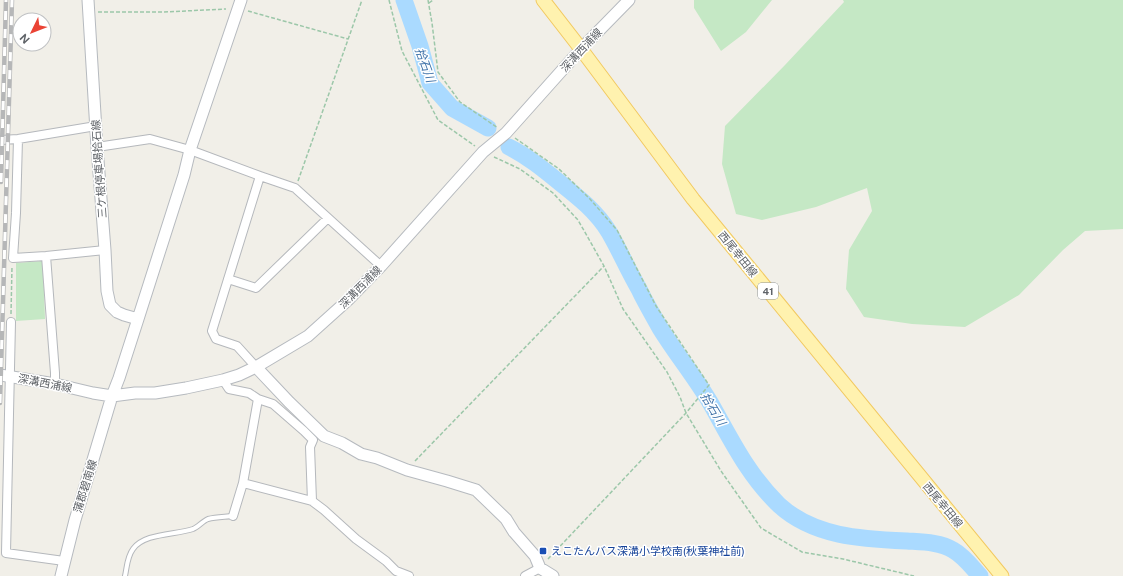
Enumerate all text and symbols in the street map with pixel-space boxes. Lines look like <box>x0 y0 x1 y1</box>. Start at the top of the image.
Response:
north arrow <box>12 12 52 52</box>
street label: 深溝西浦線 <box>558 26 604 74</box>
text: N <box>17 32 32 46</box>
water label: 拾石川 <box>412 46 438 86</box>
street label: 三ケ根停車場拾石線 <box>90 119 108 219</box>
street label: 西尾幸田線 <box>716 229 760 279</box>
street label: 深溝西浦線 <box>336 263 384 311</box>
road number: 41 <box>758 283 778 299</box>
street label: 深溝西浦線 <box>17 372 73 394</box>
water label: 拾石川 <box>698 390 729 430</box>
street label: 蒲郡碧南線 <box>71 458 99 514</box>
street label: 西尾幸田線 <box>921 480 965 530</box>
place label: えこたんバス深溝小学校南(秋葉神社前) <box>551 545 745 557</box>
marker: えこたんバス深溝小学校南(秋葉神社前) <box>538 546 548 556</box>

